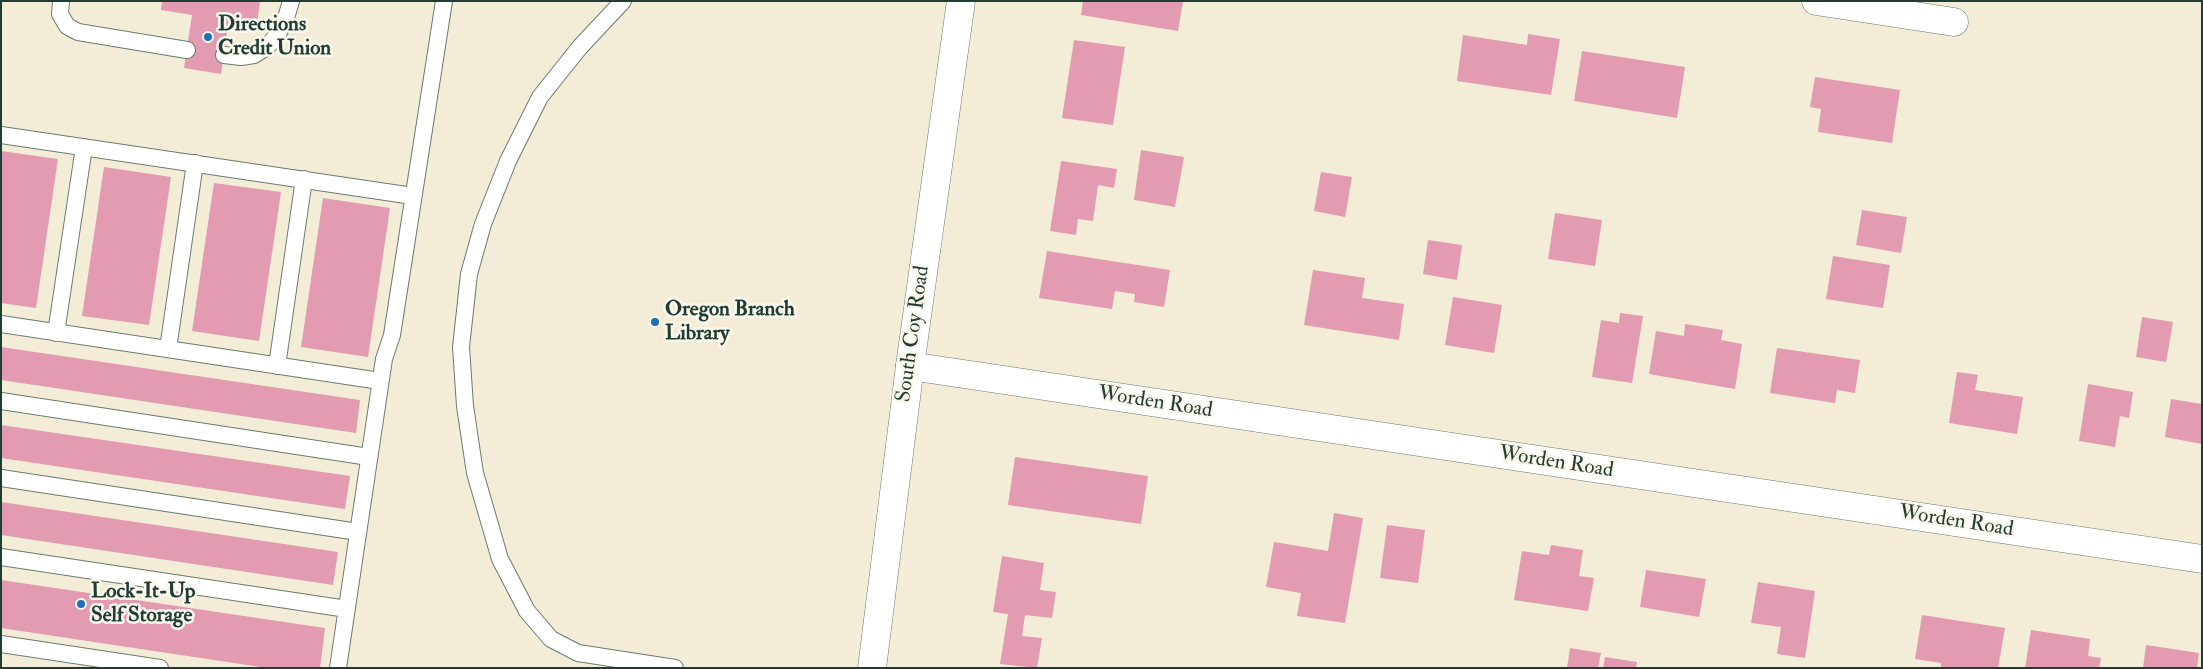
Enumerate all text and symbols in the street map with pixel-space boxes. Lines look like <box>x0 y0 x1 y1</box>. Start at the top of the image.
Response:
place label: Directions Credit Union <box>218 12 331 62</box>
marker: Directions Credit Union <box>202 31 214 43</box>
street label: South Coy Road <box>892 264 936 404</box>
place label: Oregon Branch Library <box>665 297 795 347</box>
marker: Oregon Branch Library <box>649 316 661 328</box>
street label: Worden Road <box>1096 382 1214 424</box>
street label: Worden Road <box>1497 442 1615 484</box>
street label: Worden Road <box>1897 501 2015 543</box>
place label: Lock-It-Up Self Storage <box>91 579 195 629</box>
marker: Lock-It-Up Self Storage <box>75 598 87 610</box>

